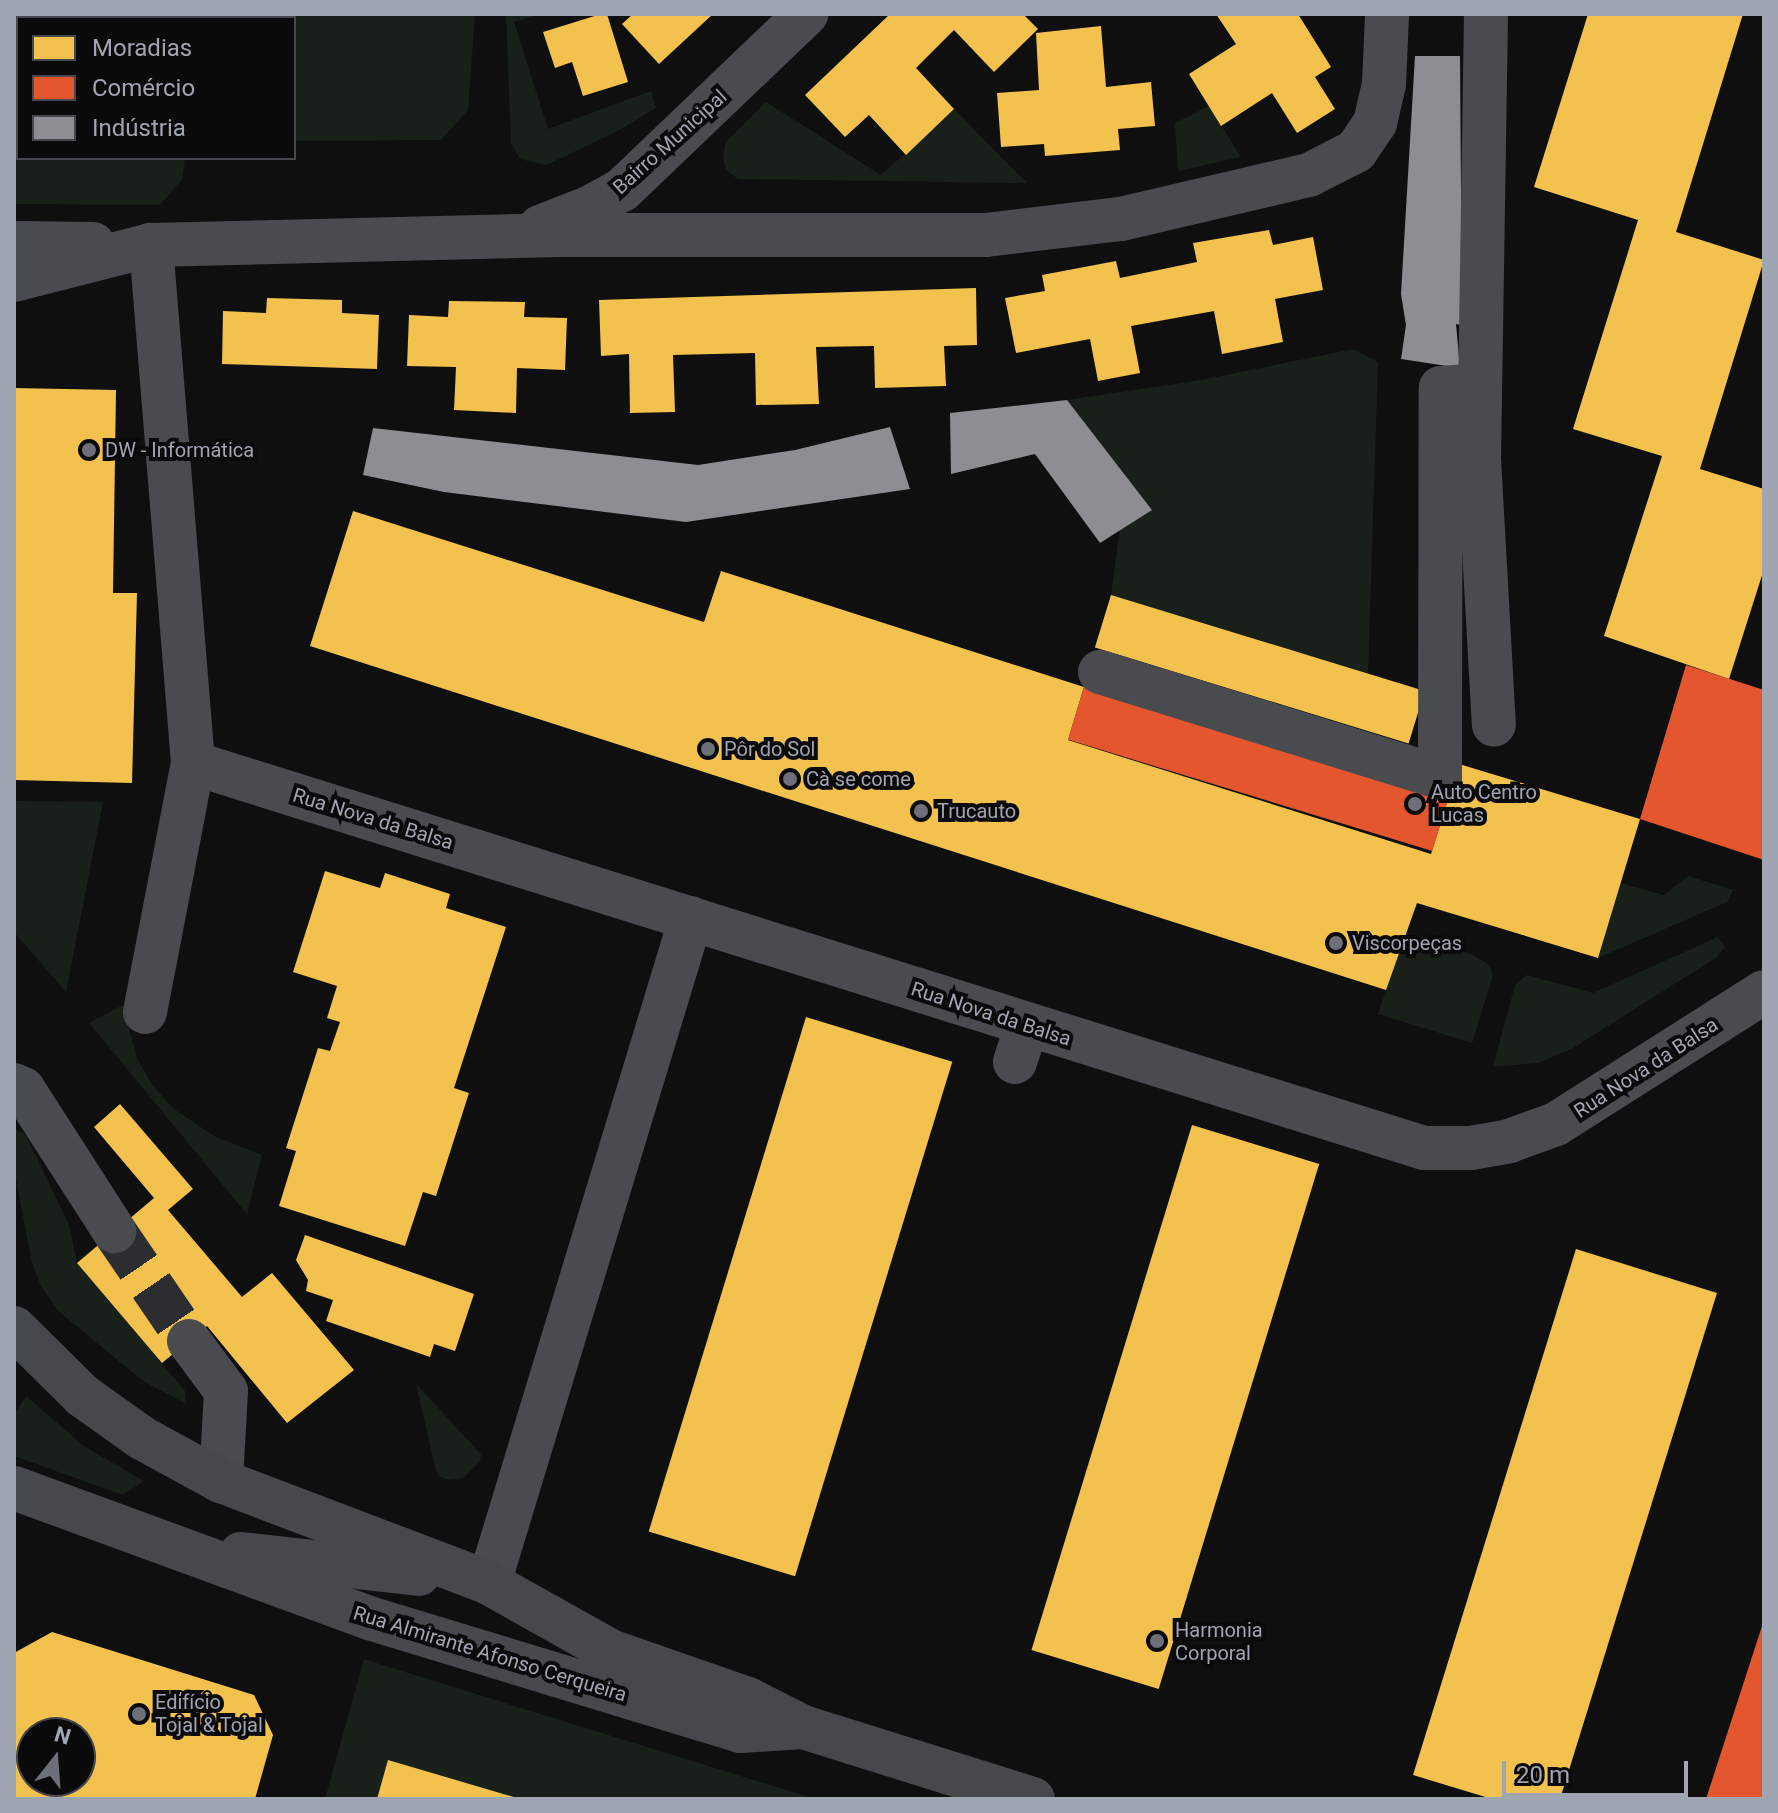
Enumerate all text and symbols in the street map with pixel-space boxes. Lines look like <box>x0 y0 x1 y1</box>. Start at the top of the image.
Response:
legend <box>16 16 296 160</box>
text: Moradias <box>92 34 192 62</box>
text: Comércio <box>92 74 195 102</box>
street label: Bairro Municipal <box>608 85 732 199</box>
text: Indústria <box>92 114 186 142</box>
place label: DW - Informática <box>105 438 254 462</box>
marker: DW - Informática <box>80 441 98 459</box>
place label: Pôr do Sol <box>724 737 815 761</box>
marker: Pôr do Sol <box>699 740 717 758</box>
place label: Cà se come <box>806 767 911 791</box>
marker: Cà se come <box>781 770 799 788</box>
place label: Auto Centro Lucas <box>1431 780 1537 827</box>
street label: Rua Nova da Balsa <box>290 783 456 855</box>
marker: Auto Centro Lucas <box>1406 795 1424 813</box>
place label: Trucauto <box>937 799 1016 823</box>
marker: Trucauto <box>912 802 930 820</box>
place label: Viscorpeças <box>1352 931 1462 955</box>
marker: Viscorpeças <box>1327 934 1345 952</box>
street label: Rua Nova da Balsa <box>908 977 1074 1051</box>
street label: Rua Nova da Balsa <box>1570 1013 1722 1123</box>
street label: Rua Almirante Afonso Cerqueira <box>351 1601 629 1707</box>
place label: Harmonia Corporal <box>1175 1618 1263 1665</box>
marker: Harmonia Corporal <box>1146 1630 1168 1652</box>
place label: Edifício Tojal & Tojal <box>155 1690 263 1737</box>
marker: Edifício Tojal & Tojal <box>130 1705 148 1723</box>
north arrow <box>16 1717 96 1797</box>
text: N <box>51 1721 74 1750</box>
scale bar <box>1506 1745 1692 1795</box>
text: 20 m <box>1516 1761 1570 1789</box>

